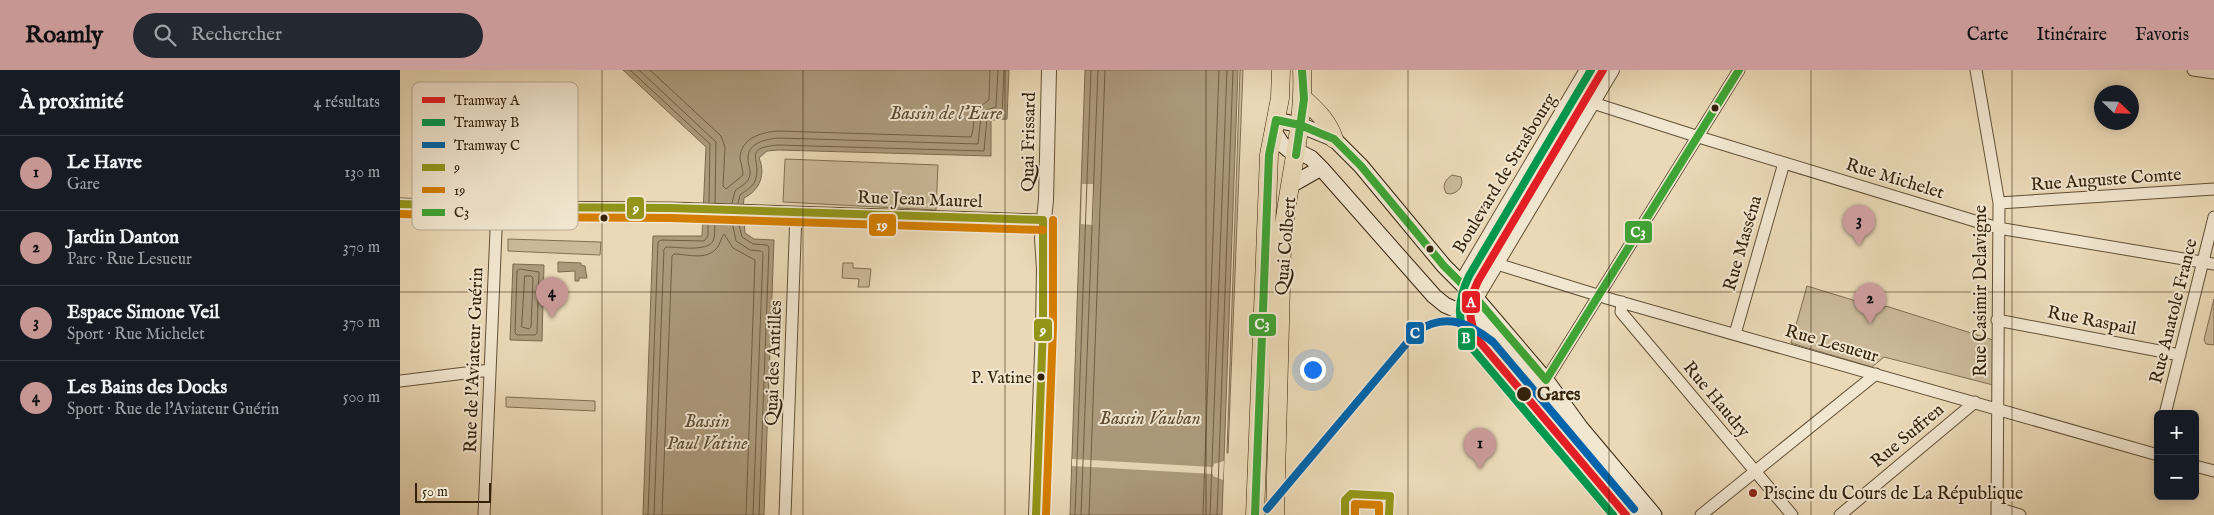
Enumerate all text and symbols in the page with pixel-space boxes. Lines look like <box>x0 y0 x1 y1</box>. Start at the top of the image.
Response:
search box <box>133 13 483 58</box>
text: Roamly <box>25 20 103 51</box>
icon: search <box>151 21 179 49</box>
text: Rechercher <box>191 23 282 47</box>
text: Carte <box>1967 24 2009 47</box>
text: Itinéraire <box>2037 24 2107 47</box>
text: Favoris <box>2135 24 2189 47</box>
legend <box>412 82 578 230</box>
north arrow <box>2094 85 2139 130</box>
text: À proximité <box>20 89 123 116</box>
street label: Boulevard de Strasbourg <box>1448 89 1562 258</box>
text: Tramway A <box>454 92 520 110</box>
street label: Quai Frissard <box>1017 92 1042 192</box>
text: 4 résultats <box>314 93 380 113</box>
water label: Bassin de l'Eure <box>890 102 1003 126</box>
unlabelled marker <box>1710 103 1720 113</box>
text: Tramway B <box>454 114 519 132</box>
text: Tramway C <box>454 137 520 155</box>
text: Le Havre <box>67 151 142 175</box>
street label: Rue Michelet <box>1843 154 1947 205</box>
text: 9 <box>453 159 460 177</box>
text: 1 <box>33 163 39 183</box>
text: 130 m <box>344 163 380 183</box>
street label: Rue Auguste Comte <box>2030 164 2182 197</box>
text: Gare <box>67 175 100 195</box>
text: 19 <box>454 182 465 200</box>
street label: Rue Jean Maurel <box>857 187 983 214</box>
street label: Rue Masséna <box>1719 193 1768 294</box>
line badge: 9 <box>626 196 645 220</box>
street label: Quai Colbert <box>1271 196 1302 296</box>
text: 9 <box>632 200 639 218</box>
text: C3 <box>454 204 469 222</box>
pin: 3 <box>1843 205 1875 246</box>
street label: Rue Casimir Delavigne <box>1970 205 1993 377</box>
unlabelled marker <box>599 213 609 223</box>
line badge: 19 <box>868 213 897 237</box>
text: 19 <box>876 217 888 235</box>
line badge: C3 <box>1624 220 1653 244</box>
text: C3 <box>1630 224 1646 242</box>
text: Jardin Danton <box>67 226 179 250</box>
street label: Rue Anatole France <box>2145 236 2204 386</box>
text: 2 <box>32 238 40 258</box>
text: 370 m <box>343 238 380 258</box>
unlabelled marker <box>1425 244 1435 254</box>
text: Parc · Rue Lesueur <box>67 250 192 270</box>
street label: Rue de l'Aviateur Guérin <box>460 266 489 453</box>
pin: 4 <box>536 277 568 318</box>
pin: 2 <box>1854 283 1886 324</box>
line badge: A <box>1461 290 1481 314</box>
text: A <box>1465 294 1477 312</box>
street label: Quai des Antilles <box>761 300 788 426</box>
text: Espace Simone Veil <box>67 301 219 325</box>
street label: Rue Raspail <box>2045 302 2138 341</box>
text: 3 <box>33 313 39 333</box>
text: 370 m <box>343 313 380 333</box>
line badge: C3 <box>1248 313 1277 337</box>
text: C3 <box>1254 316 1270 334</box>
line badge: 9 <box>1033 318 1053 342</box>
street label: Rue Lesueur <box>1782 320 1881 369</box>
line badge: C <box>1405 321 1425 345</box>
text: 9 <box>1039 322 1046 340</box>
text: Sport · Rue Michelet <box>67 325 205 345</box>
text: C <box>1410 325 1420 343</box>
line badge: B <box>1457 327 1476 351</box>
text: B <box>1461 330 1471 348</box>
your location <box>1300 357 1326 383</box>
street label: Rue Haudry <box>1677 357 1755 443</box>
place label: P. Vatine <box>971 368 1032 389</box>
marker: P. Vatine <box>1036 372 1046 382</box>
text: Les Bains des Docks <box>67 376 227 400</box>
place label: Gares <box>1537 384 1581 407</box>
marker: Gares <box>1515 385 1533 403</box>
text: 4 <box>32 388 40 408</box>
text: 500 m <box>343 388 380 408</box>
street label: Rue Suffren <box>1867 399 1950 474</box>
text: Sport · Rue de l'Aviateur Guérin <box>67 400 279 420</box>
water label: Bassin Vauban <box>1099 407 1201 431</box>
water label: Bassin Paul Vatine <box>666 410 748 456</box>
map controls <box>2154 410 2199 500</box>
button: + <box>2154 410 2199 455</box>
pin: 1 <box>1464 428 1496 469</box>
button: − <box>2154 455 2199 500</box>
scale bar <box>415 480 491 503</box>
text: 50 m <box>422 483 448 501</box>
place label: Piscine du Cours de La République <box>1763 483 2023 506</box>
marker: Piscine du Cours de La République <box>1747 487 1759 499</box>

